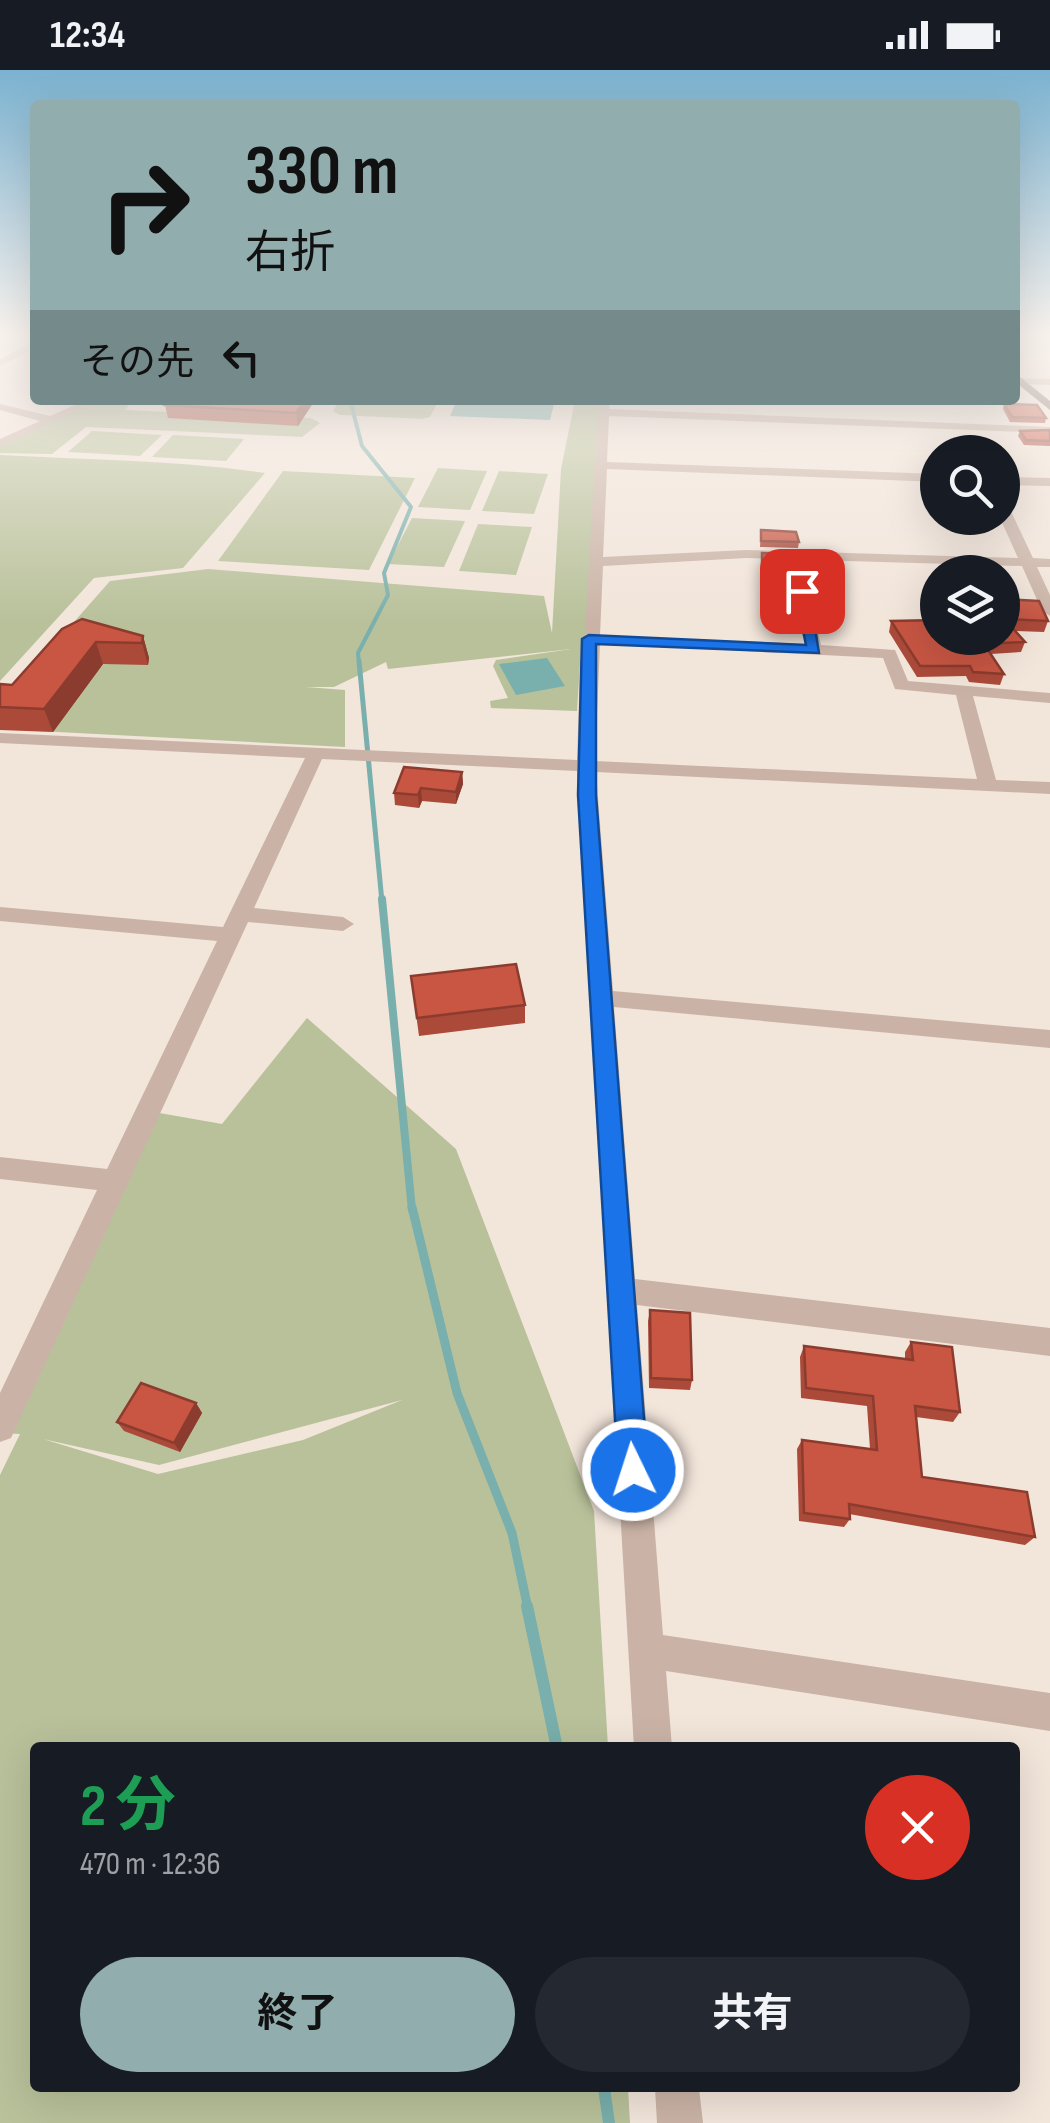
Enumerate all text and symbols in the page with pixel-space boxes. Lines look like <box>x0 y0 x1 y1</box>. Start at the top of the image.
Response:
text: 12:34 <box>50 13 125 58</box>
text: 330 m <box>245 130 398 214</box>
icon: right <box>80 140 210 270</box>
text: 右折 <box>245 226 335 281</box>
icon: left <box>214 330 269 385</box>
text: その先 <box>80 340 194 385</box>
map controls <box>920 435 1020 655</box>
button: search <box>920 435 1020 535</box>
pin <box>760 549 845 634</box>
button: layers <box>920 555 1020 655</box>
icon: arrive <box>775 564 830 619</box>
position arrow <box>581 1418 685 1522</box>
text: 2 分 <box>80 1771 176 1843</box>
button: close <box>865 1775 970 1880</box>
text: 470 m · 12:36 <box>80 1845 220 1884</box>
button: 終了 <box>80 1957 515 2072</box>
button: 共有 <box>535 1957 970 2072</box>

